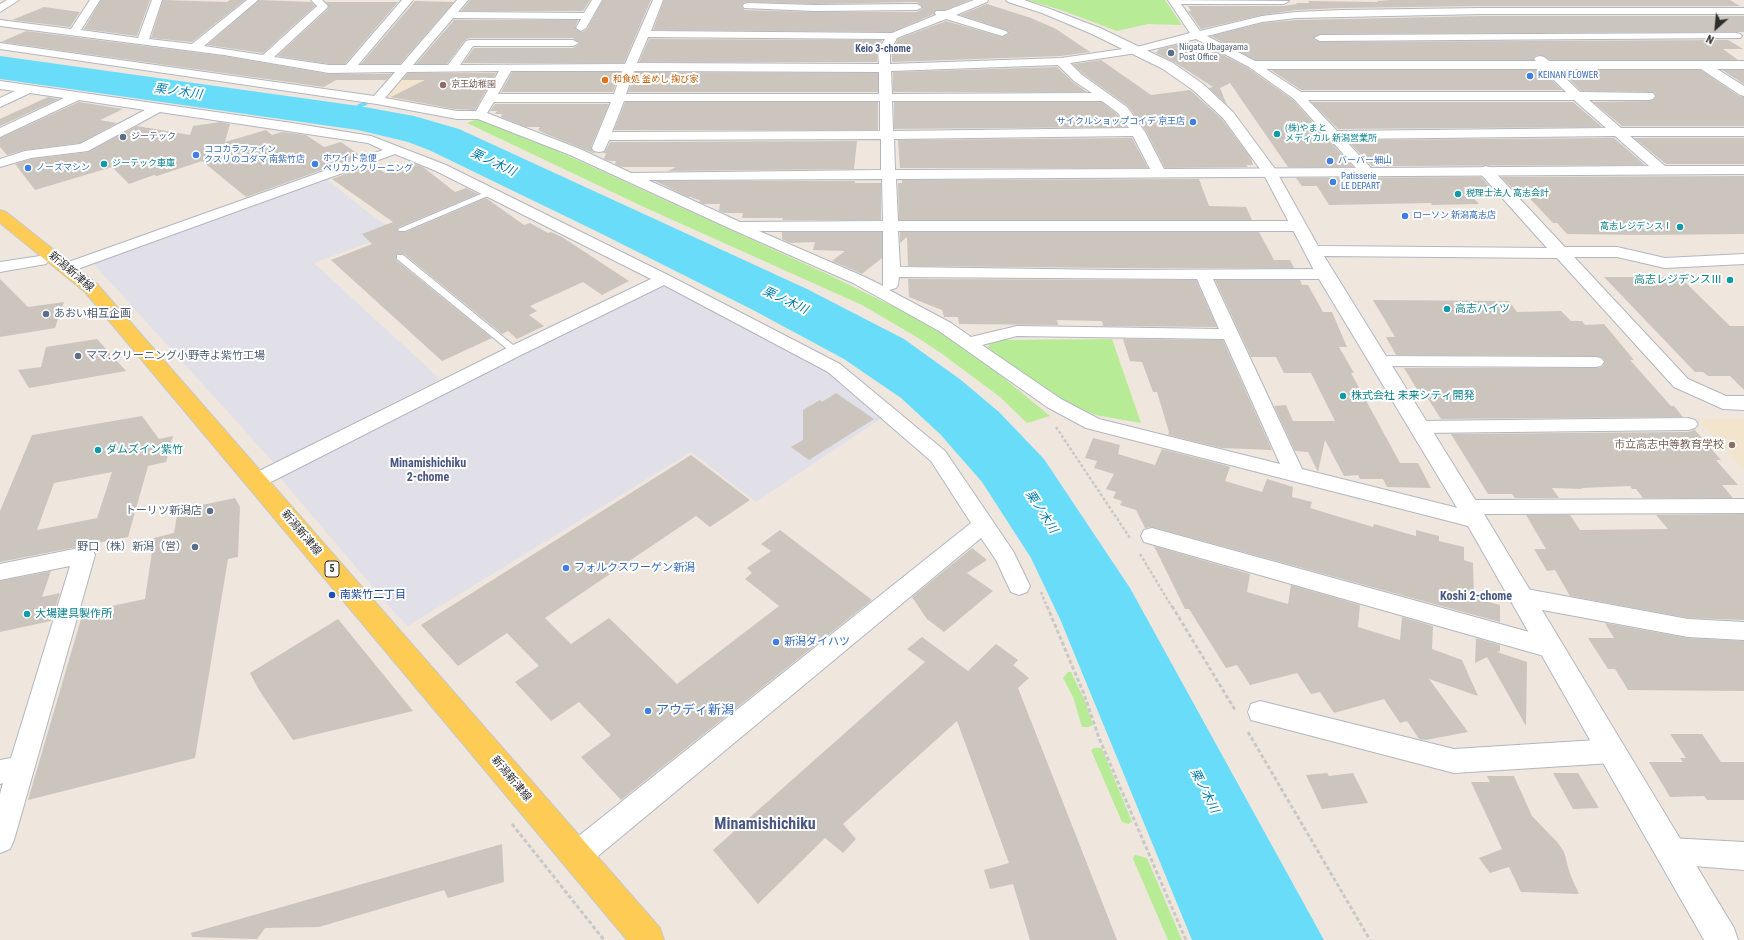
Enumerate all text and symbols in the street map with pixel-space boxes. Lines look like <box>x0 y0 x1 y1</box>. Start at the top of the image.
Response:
north arrow <box>1696 8 1736 48</box>
text: N <box>1704 32 1716 46</box>
district label: Keio 3-chome <box>855 43 911 55</box>
place label: Niigata Ubagayama Post Office <box>1179 43 1248 64</box>
marker: Niigata Ubagayama Post Office <box>1166 48 1176 58</box>
marker: KEINAN FLOWER <box>1525 71 1535 81</box>
place label: KEINAN FLOWER <box>1538 71 1598 81</box>
marker: 和食処 釜めし 掬び家 <box>600 75 610 85</box>
place label: 和食処 釜めし 掬び家 <box>613 75 698 85</box>
marker: 京王幼稚園 <box>438 80 448 90</box>
place label: 京王幼稚園 <box>451 80 496 90</box>
water label: 栗ノ木川 <box>153 82 203 102</box>
place label: サイクルショップコイデ 京王店 <box>1057 117 1185 127</box>
marker: サイクルショップコイデ 京王店 <box>1188 117 1198 127</box>
place label: (株)やまと メディカル 新潟営業所 <box>1285 124 1377 145</box>
marker: (株)やまと メディカル 新潟営業所 <box>1272 129 1282 139</box>
marker: ジーテック <box>118 132 128 142</box>
place label: ジーテック <box>131 132 176 142</box>
place label: ココカラファイン クスリのコダマ 南紫竹店 <box>204 145 305 166</box>
water label: 栗ノ木川 <box>468 146 518 180</box>
marker: ココカラファイン クスリのコダマ 南紫竹店 <box>191 150 201 160</box>
place label: ホワイト急便 ペリカンクリーニング <box>323 154 413 175</box>
marker: バーバー細山 <box>1325 156 1335 166</box>
place label: バーバー細山 <box>1338 156 1392 166</box>
marker: ジーテック車庫 <box>99 159 109 169</box>
place label: ジーテック車庫 <box>112 159 175 169</box>
marker: ホワイト急便 ペリカンクリーニング <box>310 159 320 169</box>
marker: ノーズマシン <box>23 163 33 173</box>
place label: ノーズマシン <box>36 163 90 173</box>
place label: Patisserie LE DEPART <box>1341 172 1380 193</box>
marker: Patisserie LE DEPART <box>1328 177 1338 187</box>
marker: 税理士法人 高志会計 <box>1453 189 1463 199</box>
place label: 税理士法人 高志会計 <box>1466 189 1549 199</box>
marker: ローソン 新潟高志店 <box>1400 211 1410 221</box>
place label: ローソン 新潟高志店 <box>1413 211 1496 221</box>
place label: 高志レジデンスⅠ <box>1600 222 1672 232</box>
marker: 高志レジデンスⅠ <box>1675 222 1685 232</box>
street label: 新潟新津線 <box>46 249 96 295</box>
place label: 高志レジデンスⅢ <box>1634 273 1722 287</box>
marker: 高志レジデンスⅢ <box>1725 275 1735 285</box>
water label: 栗ノ木川 <box>760 284 810 318</box>
place label: 高志ハイツ <box>1455 302 1510 316</box>
marker: 高志ハイツ <box>1442 304 1452 314</box>
place label: あおい相互企画 <box>54 307 131 321</box>
marker: あおい相互企画 <box>41 309 51 319</box>
place label: ママ.クリーニング小野寺よ紫竹工場 <box>86 349 265 363</box>
marker: ママ.クリーニング小野寺よ紫竹工場 <box>73 351 83 361</box>
place label: 株式会社 未来シティ開発 <box>1351 389 1475 403</box>
marker: 株式会社 未来シティ開発 <box>1338 391 1348 401</box>
place label: 市立高志中等教育学校 <box>1614 438 1724 452</box>
marker: 市立高志中等教育学校 <box>1727 440 1737 450</box>
place label: ダムズイン紫竹 <box>106 443 183 457</box>
marker: ダムズイン紫竹 <box>93 445 103 455</box>
district label: Minamishichiku 2-chome <box>390 457 466 485</box>
water label: 栗ノ木川 <box>1022 488 1060 536</box>
place label: トーリツ新潟店 <box>125 504 202 518</box>
marker: トーリツ新潟店 <box>205 506 215 516</box>
street label: 新潟新津線 <box>278 508 324 558</box>
place label: 野口（株）新潟（営） <box>77 540 187 554</box>
marker: 野口（株）新潟（営） <box>190 542 200 552</box>
road number: 5 <box>325 561 339 577</box>
place label: フォルクスワーゲン新潟 <box>574 561 695 575</box>
marker: フォルクスワーゲン新潟 <box>561 563 571 573</box>
place label: 南紫竹二丁目 <box>340 588 406 602</box>
marker: 南紫竹二丁目 <box>327 590 337 600</box>
district label: Koshi 2-chome <box>1440 590 1512 604</box>
place label: 大場建具製作所 <box>35 607 112 621</box>
marker: 大場建具製作所 <box>22 609 32 619</box>
place label: 新潟ダイハツ <box>784 635 850 649</box>
marker: 新潟ダイハツ <box>771 637 781 647</box>
place label: アウディ新潟 <box>656 703 734 719</box>
marker: アウディ新潟 <box>643 706 653 716</box>
street label: 新潟新津線 <box>488 754 534 804</box>
water label: 栗ノ木川 <box>1187 766 1221 816</box>
district label: Minamishichiku <box>714 815 816 835</box>

